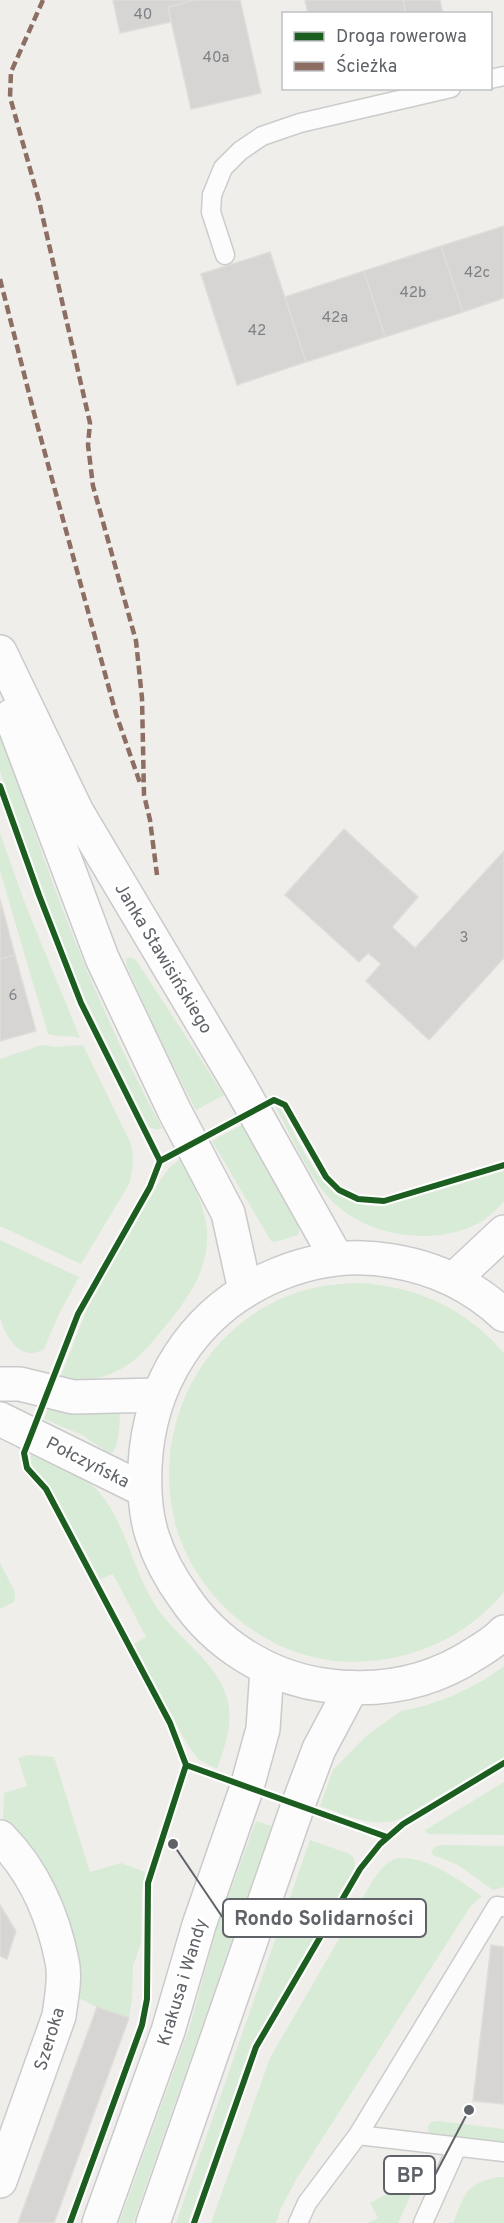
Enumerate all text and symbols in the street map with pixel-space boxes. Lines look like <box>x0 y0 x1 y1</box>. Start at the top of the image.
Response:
house number: 40 <box>134 6 152 25</box>
legend <box>282 12 492 90</box>
text: Droga rowerowa <box>336 26 467 49</box>
house number: 40a <box>203 49 229 68</box>
text: Ścieżka <box>336 54 397 79</box>
house number: 42c <box>464 264 490 283</box>
house number: 42b <box>400 284 426 303</box>
house number: 42a <box>322 309 348 328</box>
house number: 42 <box>248 322 266 341</box>
street label: Janka Stawisińskiego <box>108 879 217 1039</box>
house number: 3 <box>459 929 469 948</box>
house number: 6 <box>9 987 18 1006</box>
street label: Połczyńska <box>42 1433 133 1494</box>
callout: Rondo Solidarności <box>223 1899 426 1937</box>
text: Rondo Solidarności <box>234 1907 414 1933</box>
street label: Krakusa i Wandy <box>153 1916 214 2049</box>
street label: Szeroka <box>30 2005 71 2074</box>
callout: BP <box>384 2156 435 2194</box>
text: BP <box>397 2164 423 2190</box>

